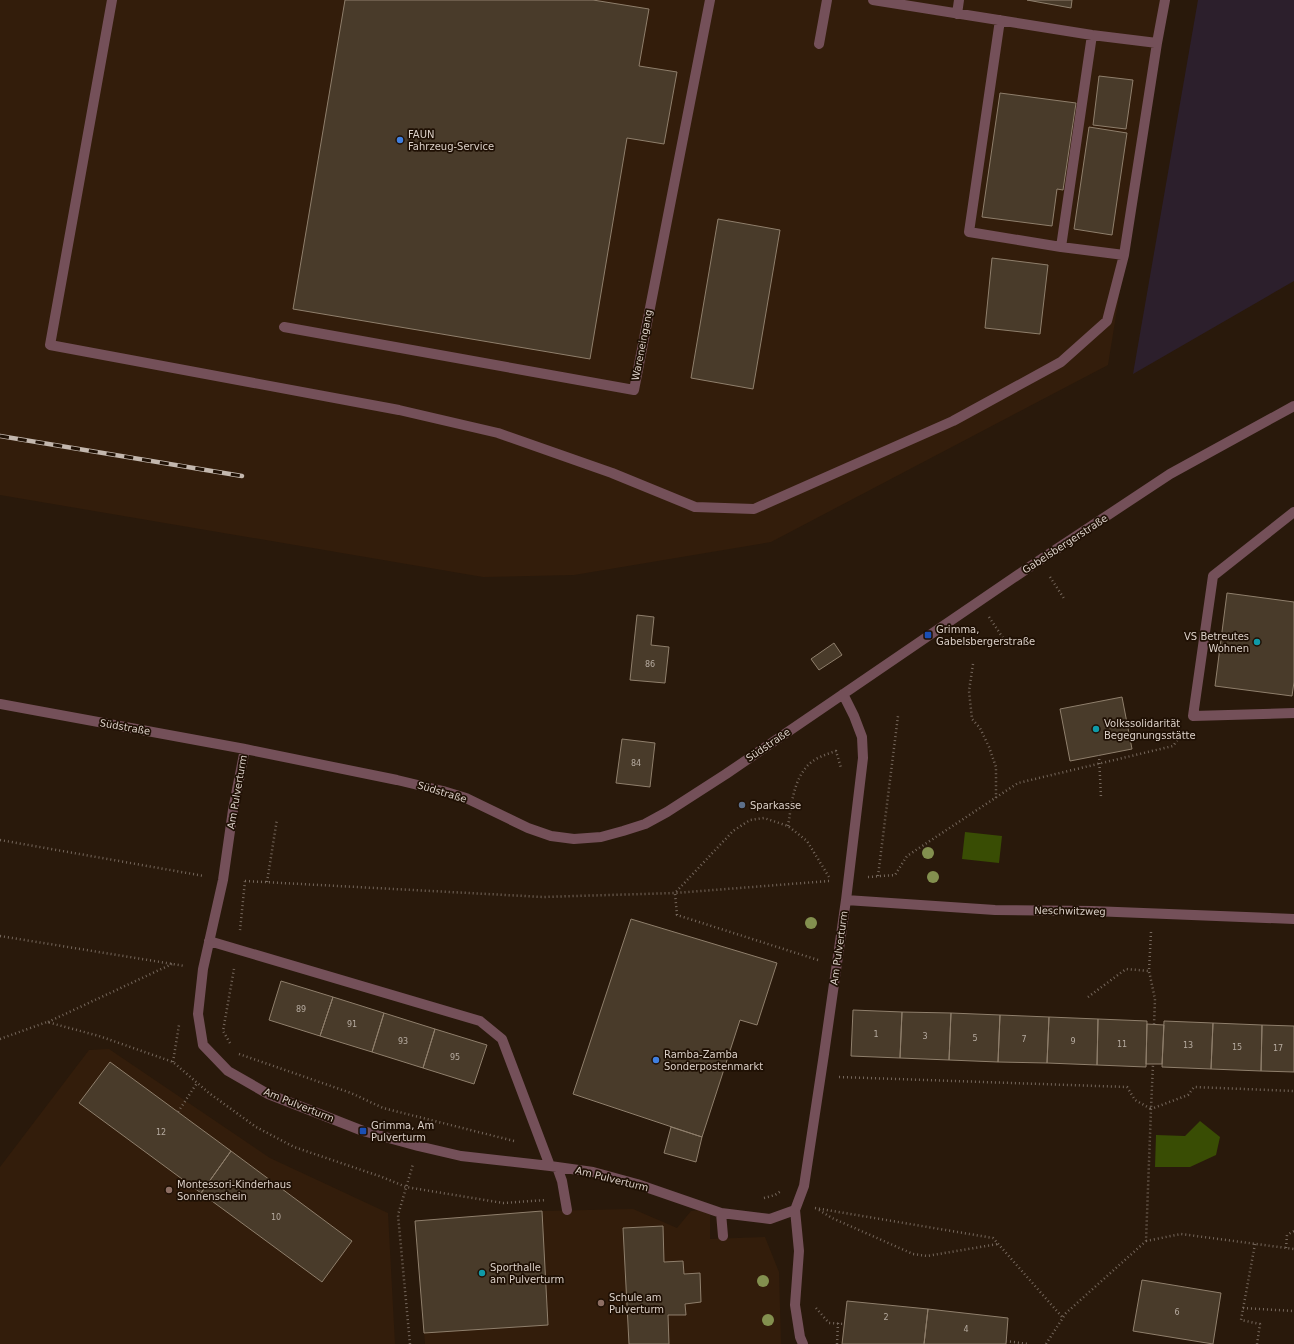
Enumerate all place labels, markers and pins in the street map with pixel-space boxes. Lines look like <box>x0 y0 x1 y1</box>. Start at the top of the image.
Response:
place label: FAUN Fahrzeug-Service <box>408 129 494 152</box>
marker: FAUN Fahrzeug-Service <box>395 135 405 145</box>
place label: Grimma, Gabelsbergerstraße <box>936 624 1035 647</box>
marker: Grimma, Gabelsbergerstraße <box>923 630 933 640</box>
place label: VS Betreutes Wohnen <box>1184 631 1249 654</box>
marker: VS Betreutes Wohnen <box>1252 637 1262 647</box>
place label: Volkssolidarität Begegnungsstätte <box>1104 718 1196 741</box>
marker: Volkssolidarität Begegnungsstätte <box>1091 724 1101 734</box>
marker: Sparkasse <box>737 800 747 810</box>
place label: Sparkasse <box>750 800 801 811</box>
place label: Ramba-Zamba Sonderpostenmarkt <box>664 1049 763 1072</box>
marker: Ramba-Zamba Sonderpostenmarkt <box>651 1055 661 1065</box>
place label: Grimma, Am Pulverturm <box>371 1120 434 1143</box>
marker: Grimma, Am Pulverturm <box>358 1126 368 1136</box>
place label: Montessori-Kinderhaus Sonnenschein <box>177 1179 291 1202</box>
marker: Montessori-Kinderhaus Sonnenschein <box>164 1185 174 1195</box>
place label: Sporthalle am Pulverturm <box>490 1262 564 1285</box>
marker: Sporthalle am Pulverturm <box>477 1268 487 1278</box>
place label: Schule am Pulverturm <box>609 1292 664 1315</box>
marker: Schule am Pulverturm <box>596 1298 606 1308</box>

